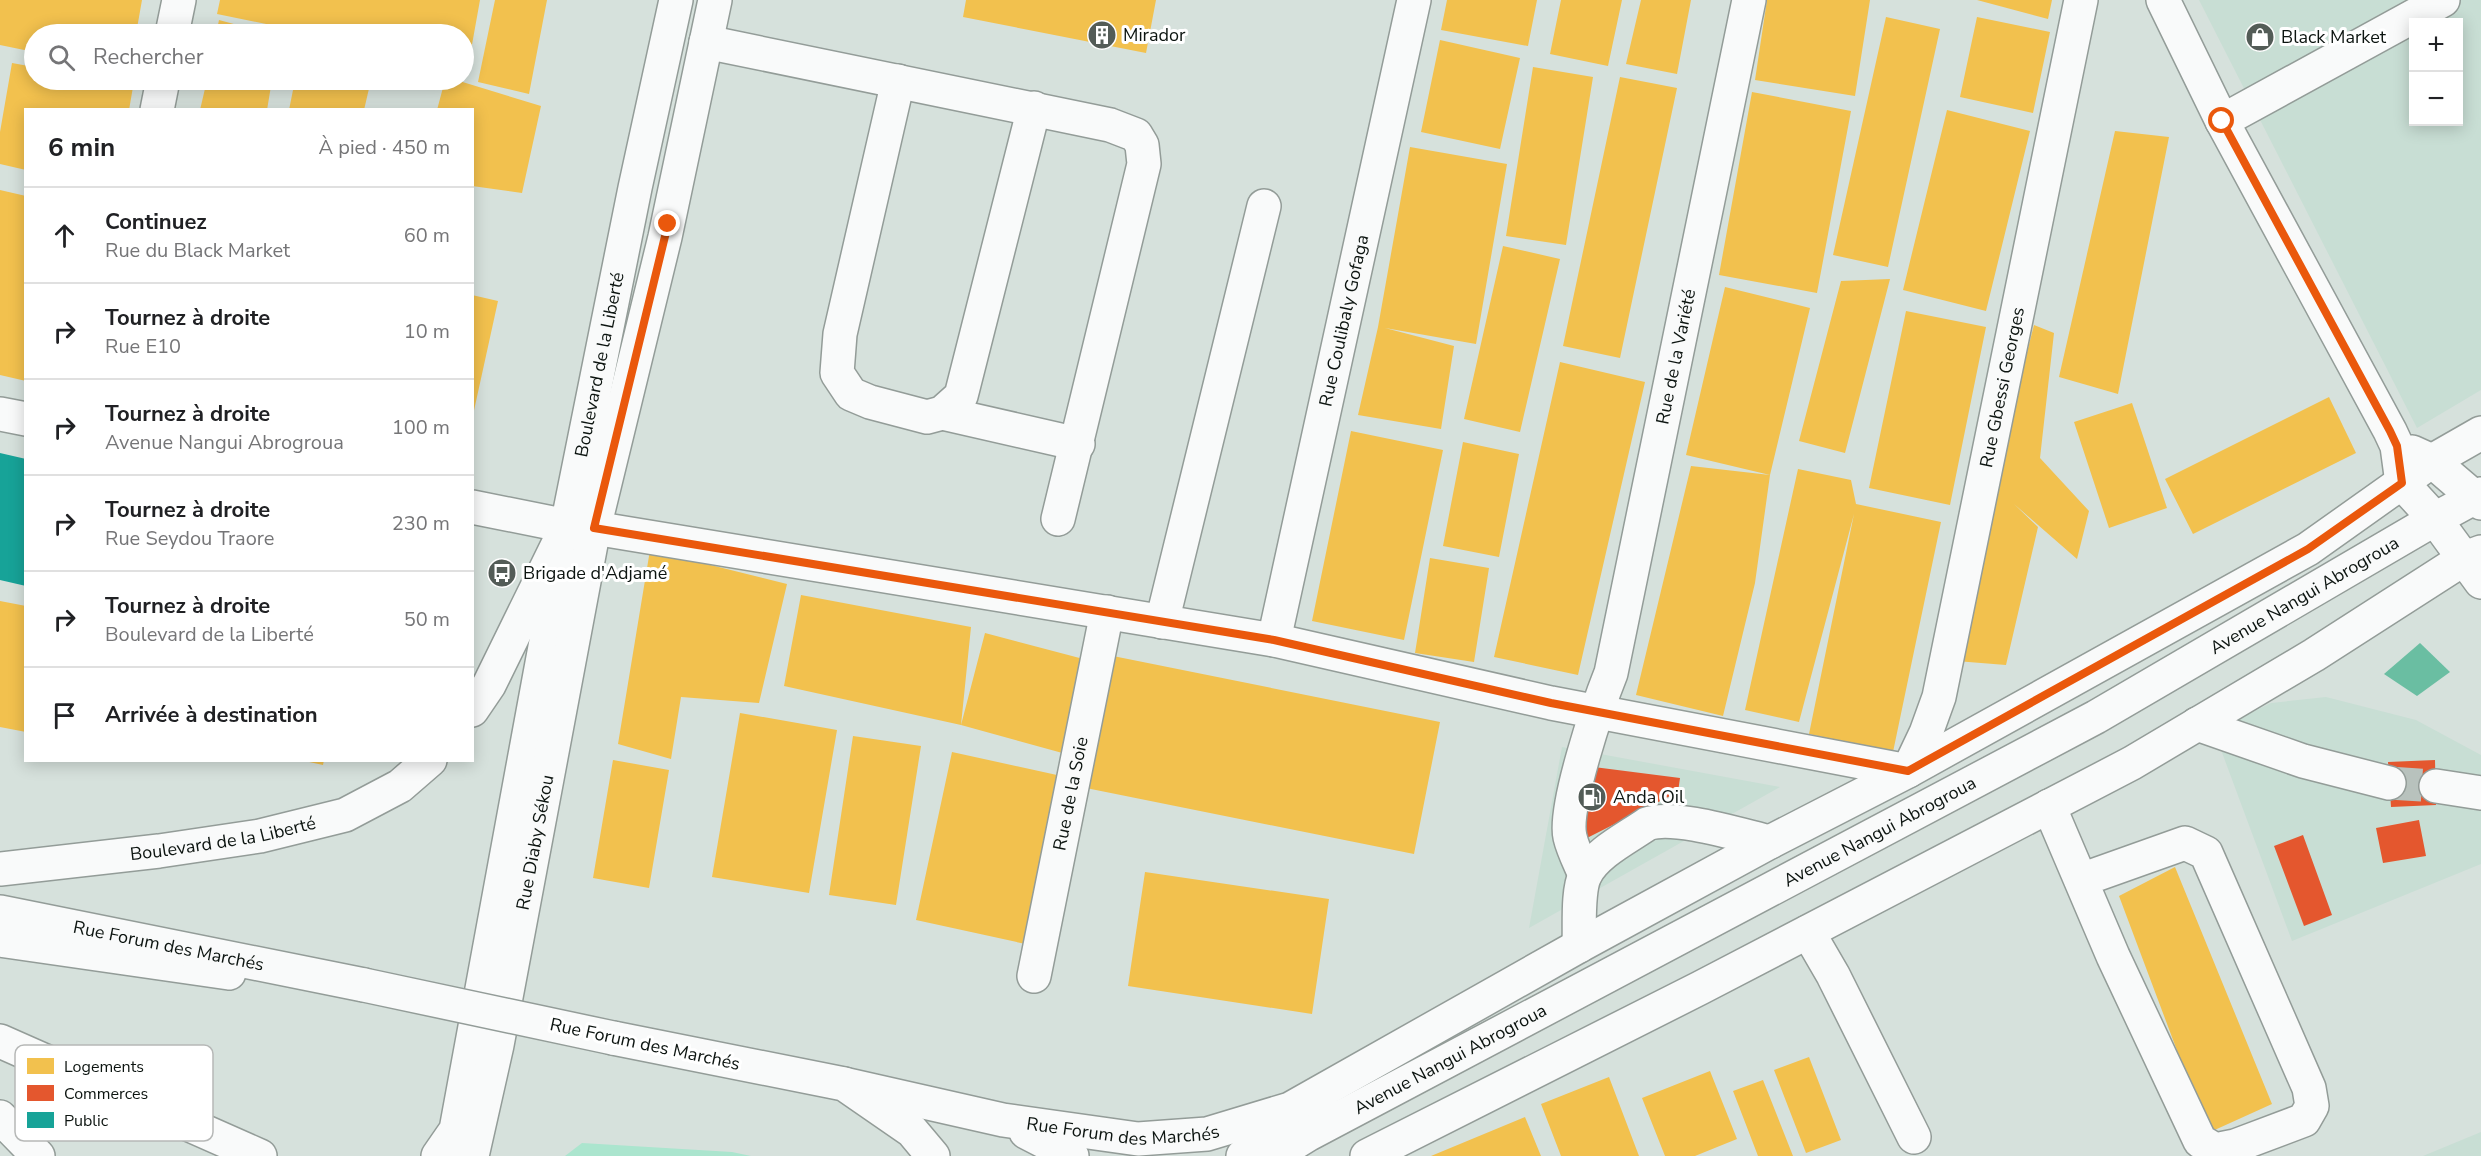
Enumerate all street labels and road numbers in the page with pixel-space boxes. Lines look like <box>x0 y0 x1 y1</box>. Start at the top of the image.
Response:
street label: Rue Coulibaly Gofaga <box>1313 232 1374 409</box>
street label: Boulevard de la Liberté <box>569 270 630 459</box>
street label: Rue de la Variété <box>1650 287 1701 426</box>
street label: Rue Gbessi Georges <box>1974 305 2030 470</box>
street label: Avenue Nangui Abrogroua <box>2205 531 2403 660</box>
street label: Rue de la Soie <box>1047 735 1094 853</box>
street label: Avenue Nangui Abrogroua <box>1779 771 1980 893</box>
street label: Rue Diaby Sékou <box>511 773 559 912</box>
street label: Boulevard de la Liberté <box>129 811 318 866</box>
street label: Rue Forum des Marchés <box>71 915 266 977</box>
street label: Avenue Nangui Abrogroua <box>1350 998 1551 1120</box>
street label: Rue Forum des Marchés <box>548 1012 742 1076</box>
street label: Rue Forum des Marchés <box>1025 1111 1222 1151</box>

